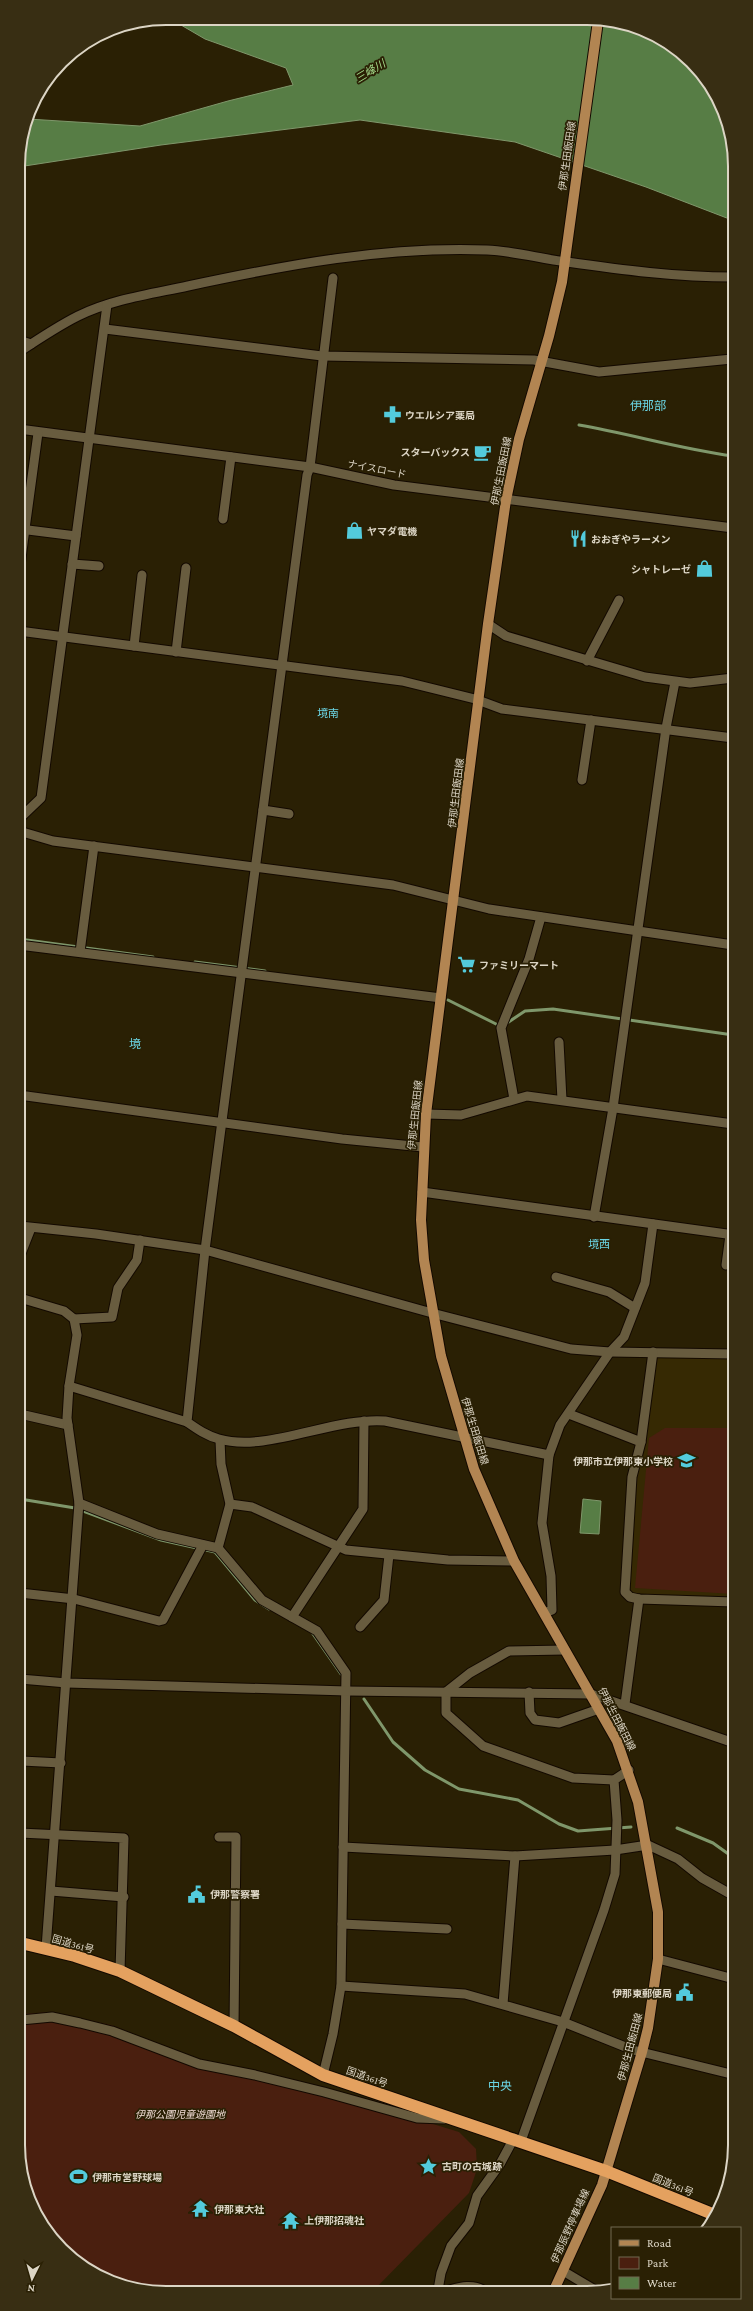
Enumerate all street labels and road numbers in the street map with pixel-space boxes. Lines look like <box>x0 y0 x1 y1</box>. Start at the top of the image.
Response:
street label: 伊那生田飯田線 <box>557 121 577 191</box>
street label: 伊那生田飯田線 <box>489 436 513 506</box>
street label: ナイスロード <box>347 458 407 480</box>
street label: 伊那生田飯田線 <box>446 758 466 828</box>
street label: 伊那生田飯田線 <box>406 1080 424 1150</box>
street label: 伊那生田飯田線 <box>460 1396 490 1466</box>
street label: 伊那生田飯田線 <box>596 1685 638 1753</box>
street label: 国道361号 <box>51 1933 95 1955</box>
street label: 伊那生田飯田線 <box>616 2012 644 2082</box>
street label: 国道361号 <box>345 2065 389 2089</box>
street label: 国道361号 <box>651 2172 695 2198</box>
street label: 伊那辰野停車場線 <box>549 2187 591 2265</box>

